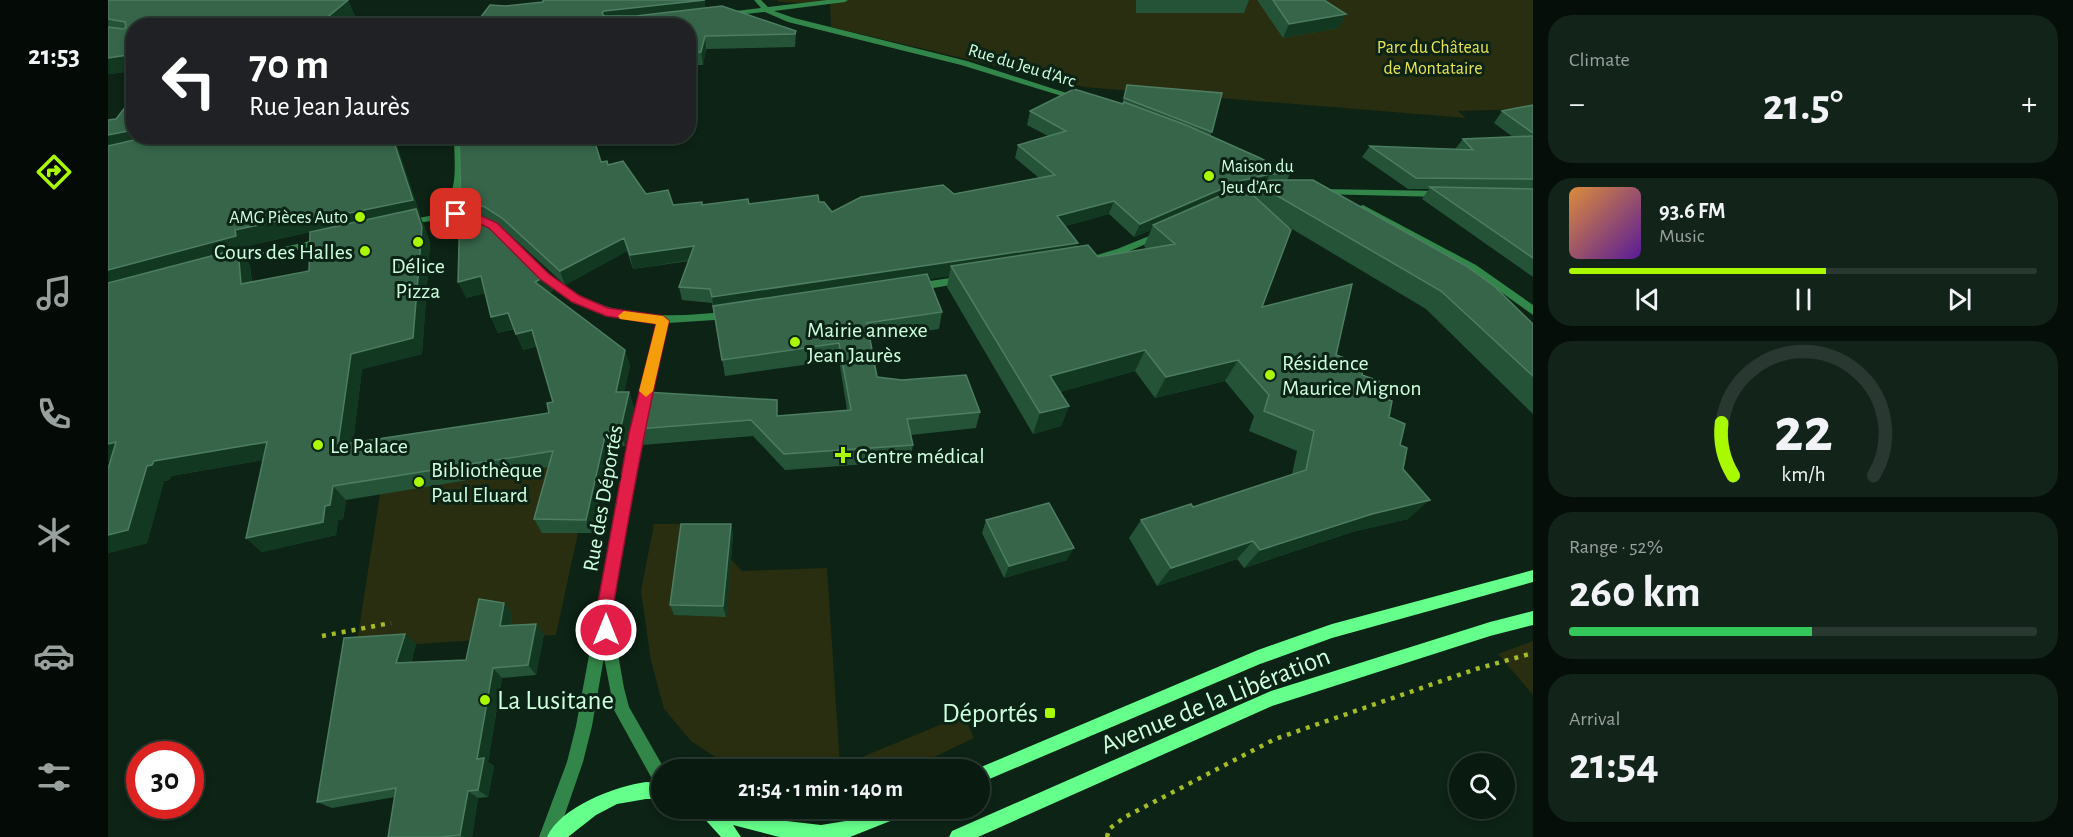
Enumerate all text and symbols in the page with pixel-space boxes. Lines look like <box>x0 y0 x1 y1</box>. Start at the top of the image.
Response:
park label: Parc du Château de Montataire <box>1377 39 1489 78</box>
street label: Rue du Jeu d'Arc <box>966 41 1078 91</box>
text: 21:53 <box>28 42 80 69</box>
icon: left <box>150 42 228 120</box>
text: 70 m <box>249 44 329 86</box>
text: Climate <box>1569 50 1630 70</box>
text: 21.5° <box>1763 83 1843 128</box>
text: − <box>1569 88 1585 121</box>
text: + <box>2021 88 2037 121</box>
text: Rue Jean Jaurès <box>249 93 410 120</box>
icon: directions <box>33 151 75 193</box>
place label: Maison du Jeu d’Arc <box>1221 158 1294 197</box>
marker: Maison du Jeu d’Arc <box>1202 169 1216 183</box>
pin <box>430 188 481 239</box>
icon: arrive <box>439 197 472 230</box>
text: 93.6 FM <box>1659 200 1725 222</box>
place label: AMG Pièces Auto <box>229 209 348 227</box>
marker: AMG Pièces Auto <box>353 210 367 224</box>
text: Music <box>1659 226 1705 246</box>
marker: Délice Pizza <box>411 235 425 249</box>
place label: Cours des Halles <box>214 241 353 263</box>
marker: Cours des Halles <box>358 244 372 258</box>
place label: Délice Pizza <box>391 255 445 302</box>
icon: music <box>33 272 75 314</box>
icon: previous <box>1631 283 1664 316</box>
icon: pause <box>1787 283 1820 316</box>
icon: next <box>1943 283 1976 316</box>
place label: Mairie annexe Jean Jaurès <box>807 319 928 366</box>
marker: Mairie annexe Jean Jaurès <box>788 335 802 349</box>
place label: Résidence Maurice Mignon <box>1282 352 1422 399</box>
marker: Résidence Maurice Mignon <box>1263 368 1277 382</box>
icon: phone <box>33 393 75 435</box>
text: 22 <box>1774 400 1832 462</box>
street label: Rue des Déportés <box>579 423 627 573</box>
place label: Le Palace <box>330 435 408 457</box>
marker: Le Palace <box>311 438 325 452</box>
place label: Centre médical <box>856 445 985 467</box>
marker: Centre médical <box>834 446 852 464</box>
place label: Bibliothèque Paul Eluard <box>431 459 542 506</box>
text: km/h <box>1781 464 1825 485</box>
marker: Bibliothèque Paul Eluard <box>412 475 426 489</box>
icon: climate <box>33 514 75 556</box>
text: Range · 52% <box>1569 537 1663 557</box>
text: 260 km <box>1569 570 1701 615</box>
position arrow <box>574 598 638 662</box>
icon: car <box>33 635 75 677</box>
street label: Avenue de la Libération <box>1097 642 1334 759</box>
place label: La Lusitane <box>497 687 614 714</box>
marker: La Lusitane <box>478 693 492 707</box>
place label: Déportés <box>942 700 1038 727</box>
marker: Déportés <box>1043 706 1057 720</box>
text: Arrival <box>1569 709 1620 729</box>
speed limit sign: 30 <box>126 741 204 819</box>
text: 21:54 <box>1569 742 1659 787</box>
map controls <box>1449 753 1515 819</box>
button: search <box>1449 753 1515 819</box>
icon: filters <box>33 756 75 798</box>
text: 21:54 · 1 min · 140 m <box>738 778 903 800</box>

